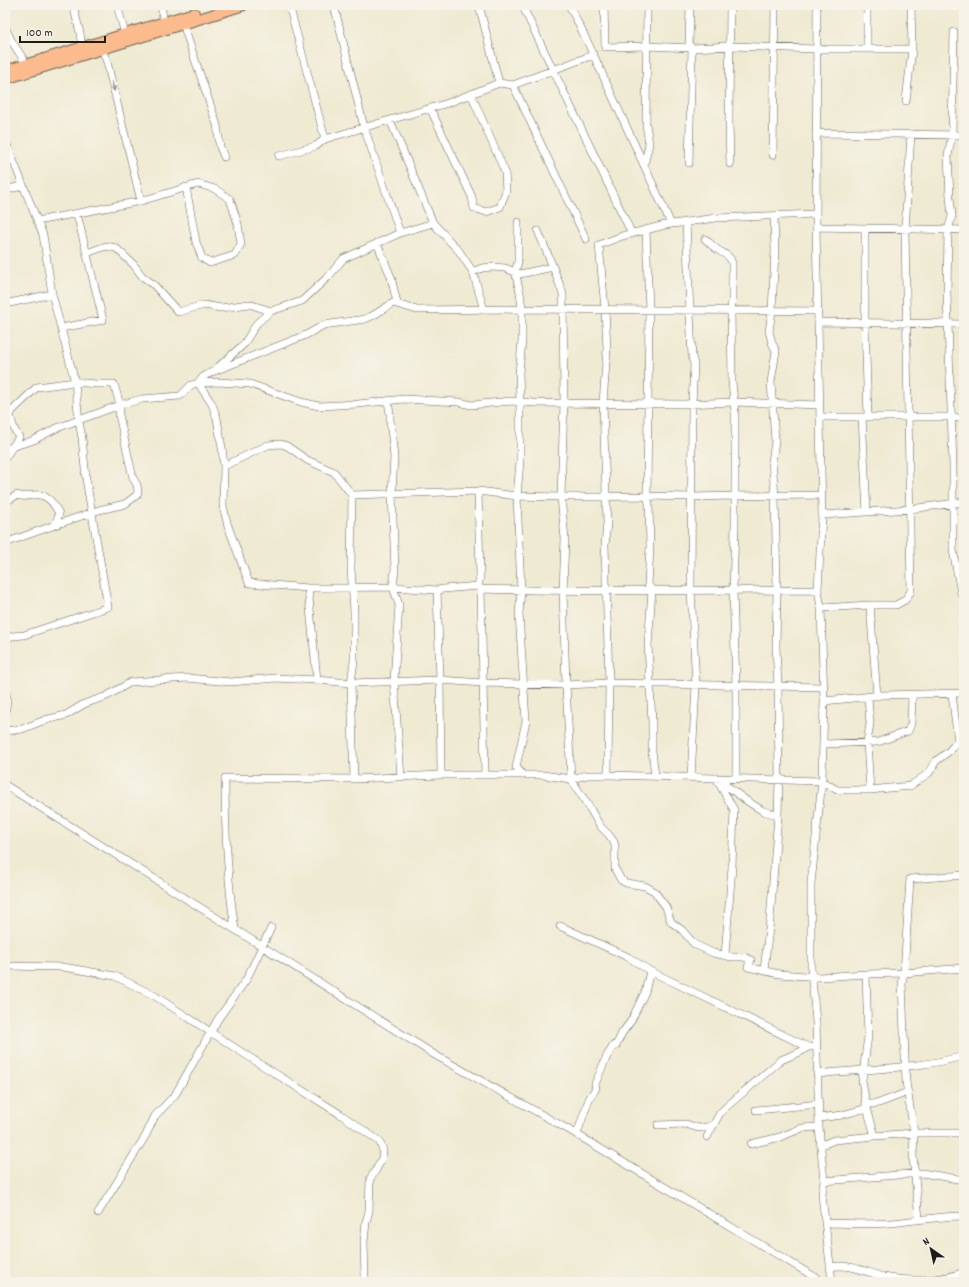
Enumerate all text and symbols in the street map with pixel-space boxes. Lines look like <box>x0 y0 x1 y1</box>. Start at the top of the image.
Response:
scale bar <box>20 18 105 44</box>
text: 100 m <box>26 25 53 42</box>
one-way arrow <box>111 80 117 92</box>
north arrow <box>911 1229 951 1269</box>
text: N <box>920 1234 934 1251</box>

